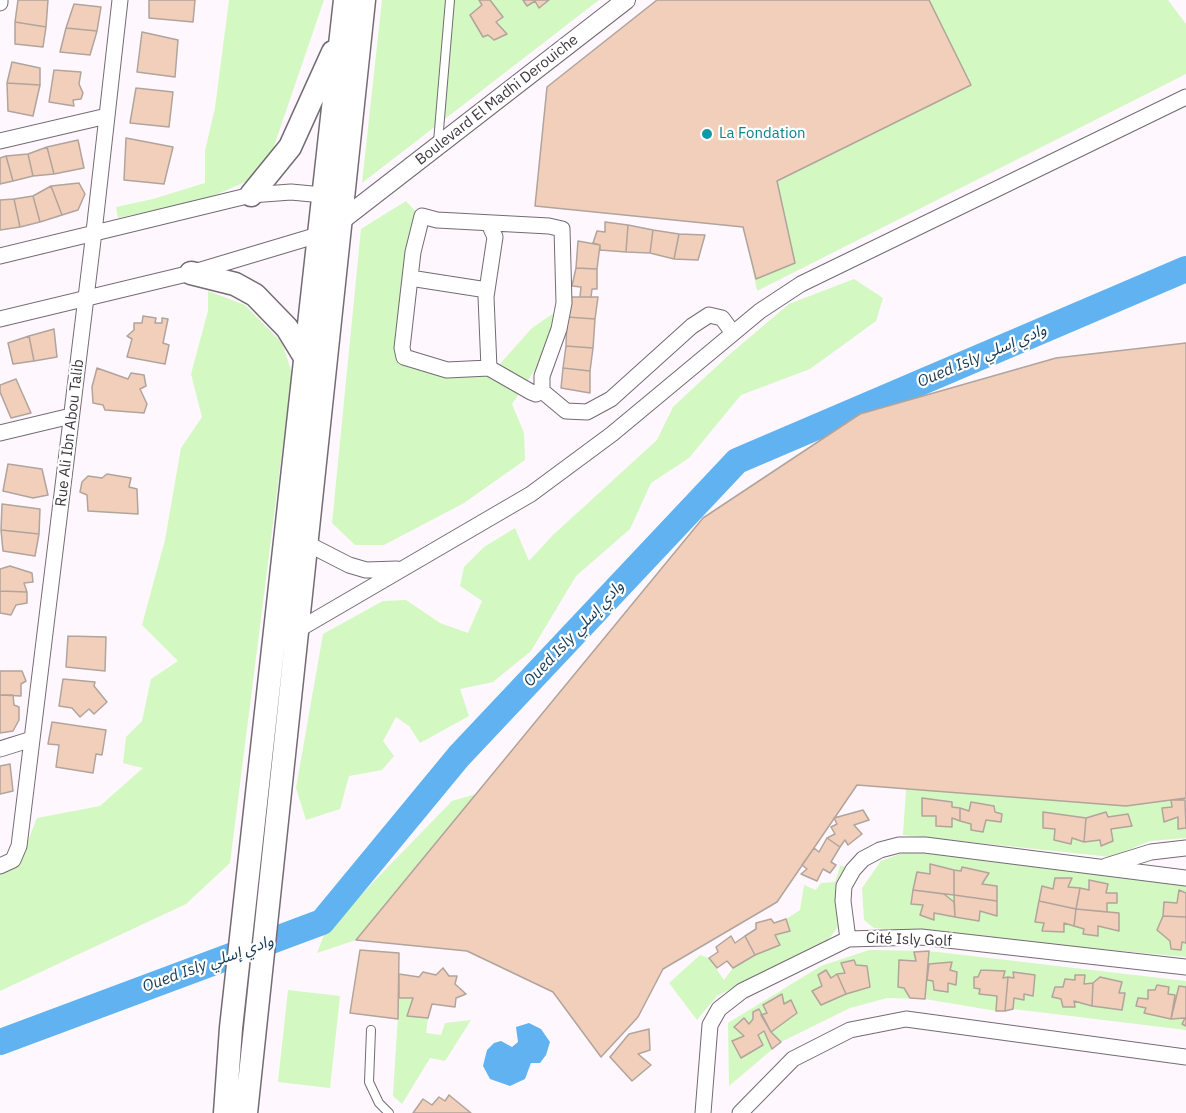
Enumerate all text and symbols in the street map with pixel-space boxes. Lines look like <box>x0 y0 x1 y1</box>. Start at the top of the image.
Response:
street label: Boulevard El Madhi Derouiche <box>412 31 582 169</box>
place label: La Fondation <box>719 125 806 143</box>
marker: La Fondation <box>700 127 714 141</box>
water label: Oued Isly وادي إسلي <box>915 320 1049 392</box>
street label: Rue Ali Ibn Abou Talib <box>52 358 88 508</box>
water label: Oued Isly وادي إسلي <box>520 577 628 691</box>
street label: Cité Isly Golf <box>866 930 952 950</box>
water label: Oued Isly وادي إسلي <box>140 931 276 997</box>

